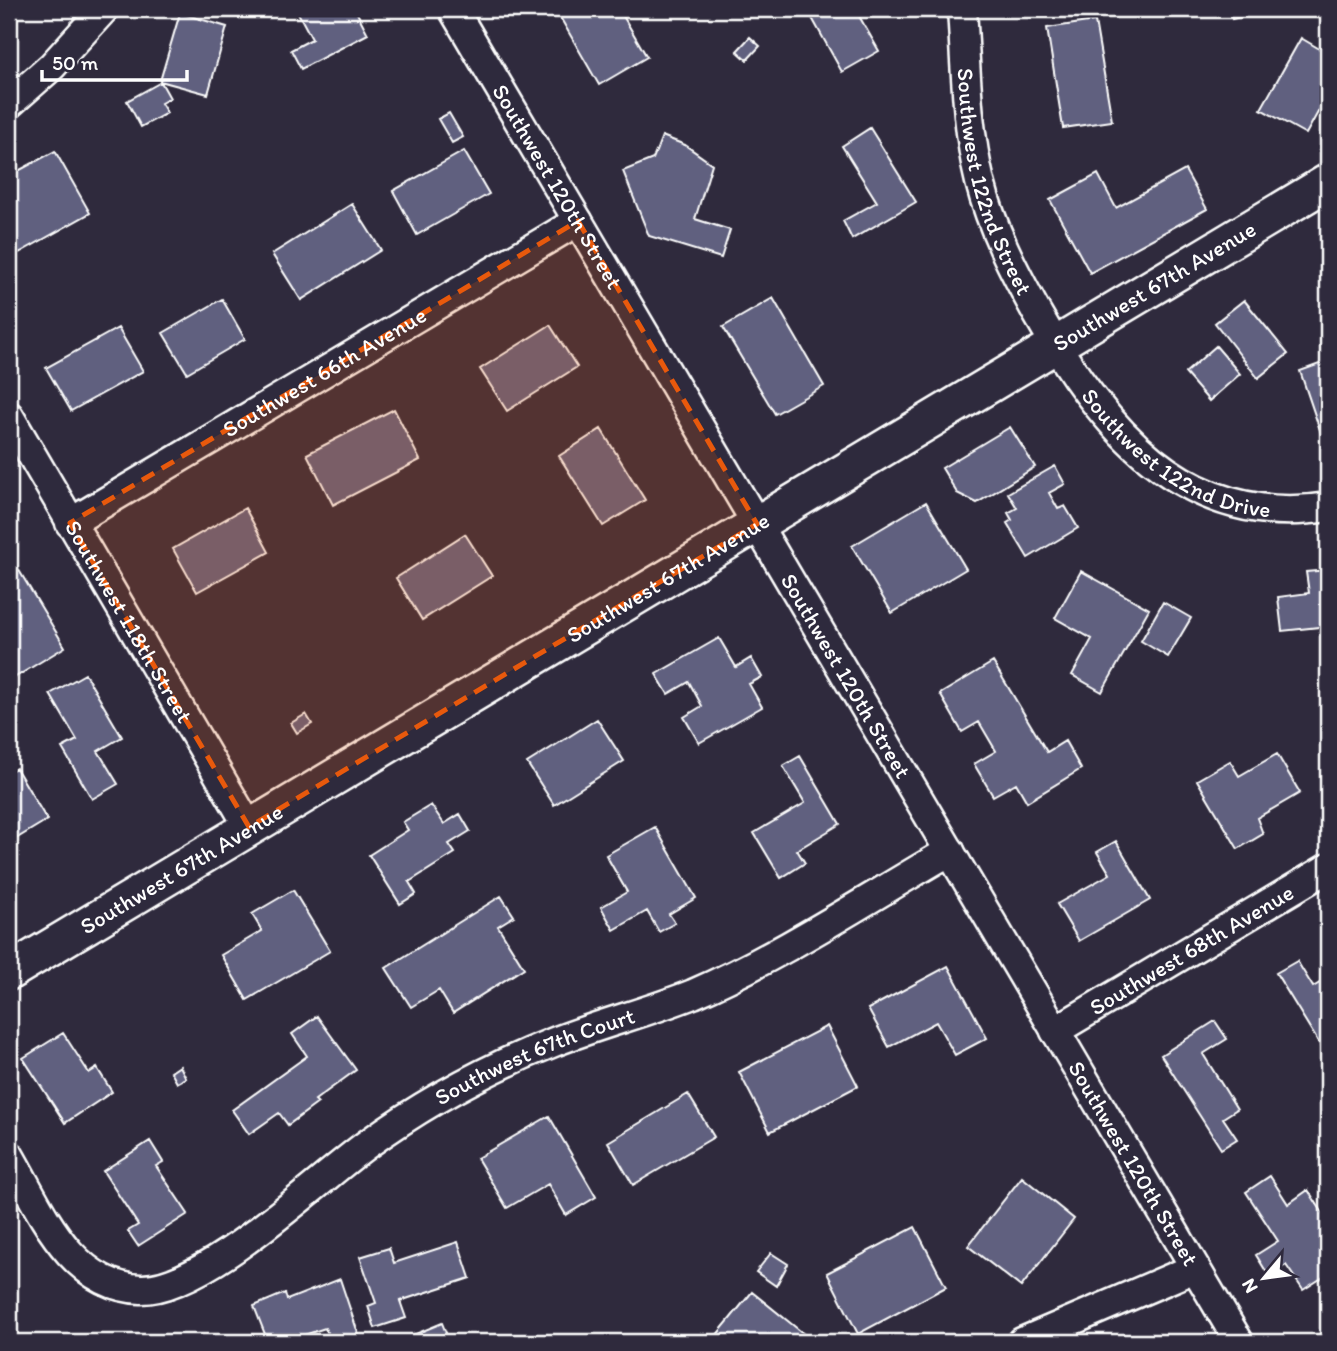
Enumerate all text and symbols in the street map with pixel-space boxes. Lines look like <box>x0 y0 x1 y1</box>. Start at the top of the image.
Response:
scale bar <box>42 38 187 82</box>
text: 50 m <box>52 50 99 75</box>
street label: Southwest 122nd Street <box>951 67 1039 300</box>
street label: Southwest 120th Street <box>486 79 629 294</box>
street label: Southwest 67th Avenue <box>1048 215 1261 358</box>
street label: Southwest 66th Avenue <box>218 300 431 443</box>
street label: Southwest 122nd Drive <box>1076 383 1272 523</box>
street label: Southwest 67th Avenue <box>561 506 774 649</box>
street label: Southwest 118th Street <box>59 515 199 728</box>
street label: Southwest 120th Street <box>775 568 917 783</box>
street label: Southwest 67th Avenue <box>75 797 288 940</box>
street label: Southwest 68th Avenue <box>1084 878 1299 1021</box>
street label: Southwest 67th Court <box>430 1001 638 1111</box>
street label: Southwest 120th Street <box>1062 1056 1205 1271</box>
north arrow <box>1228 1242 1298 1312</box>
text: N <box>1236 1275 1263 1297</box>

